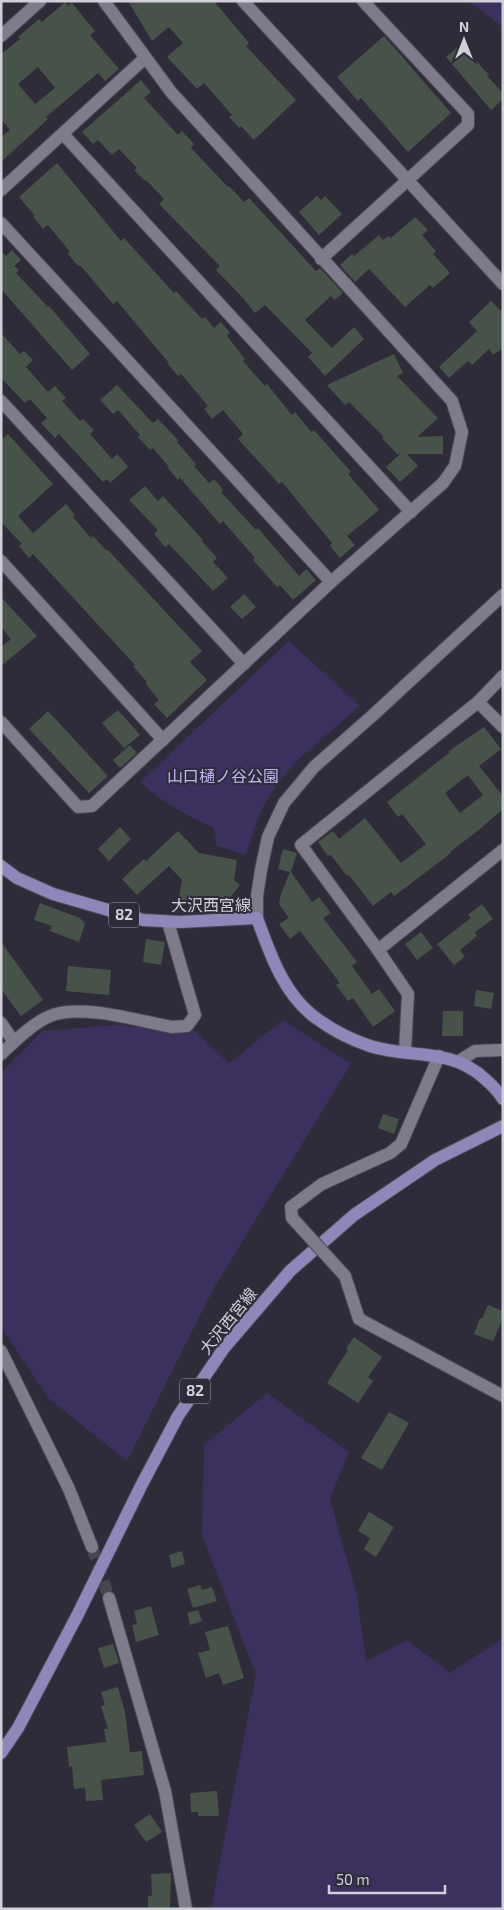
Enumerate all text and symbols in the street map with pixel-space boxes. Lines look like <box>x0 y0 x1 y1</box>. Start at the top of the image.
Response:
north arrow <box>439 15 489 65</box>
text: N <box>459 18 469 35</box>
park label: 山口樋ノ谷公園 <box>167 766 279 785</box>
street label: 大沢西宮線 <box>171 895 251 914</box>
road number: 82 <box>109 902 139 928</box>
street label: 大沢西宮線 <box>195 1284 260 1358</box>
road number: 82 <box>180 1378 210 1404</box>
scale bar <box>329 1862 445 1894</box>
text: 50 m <box>336 1870 370 1888</box>

